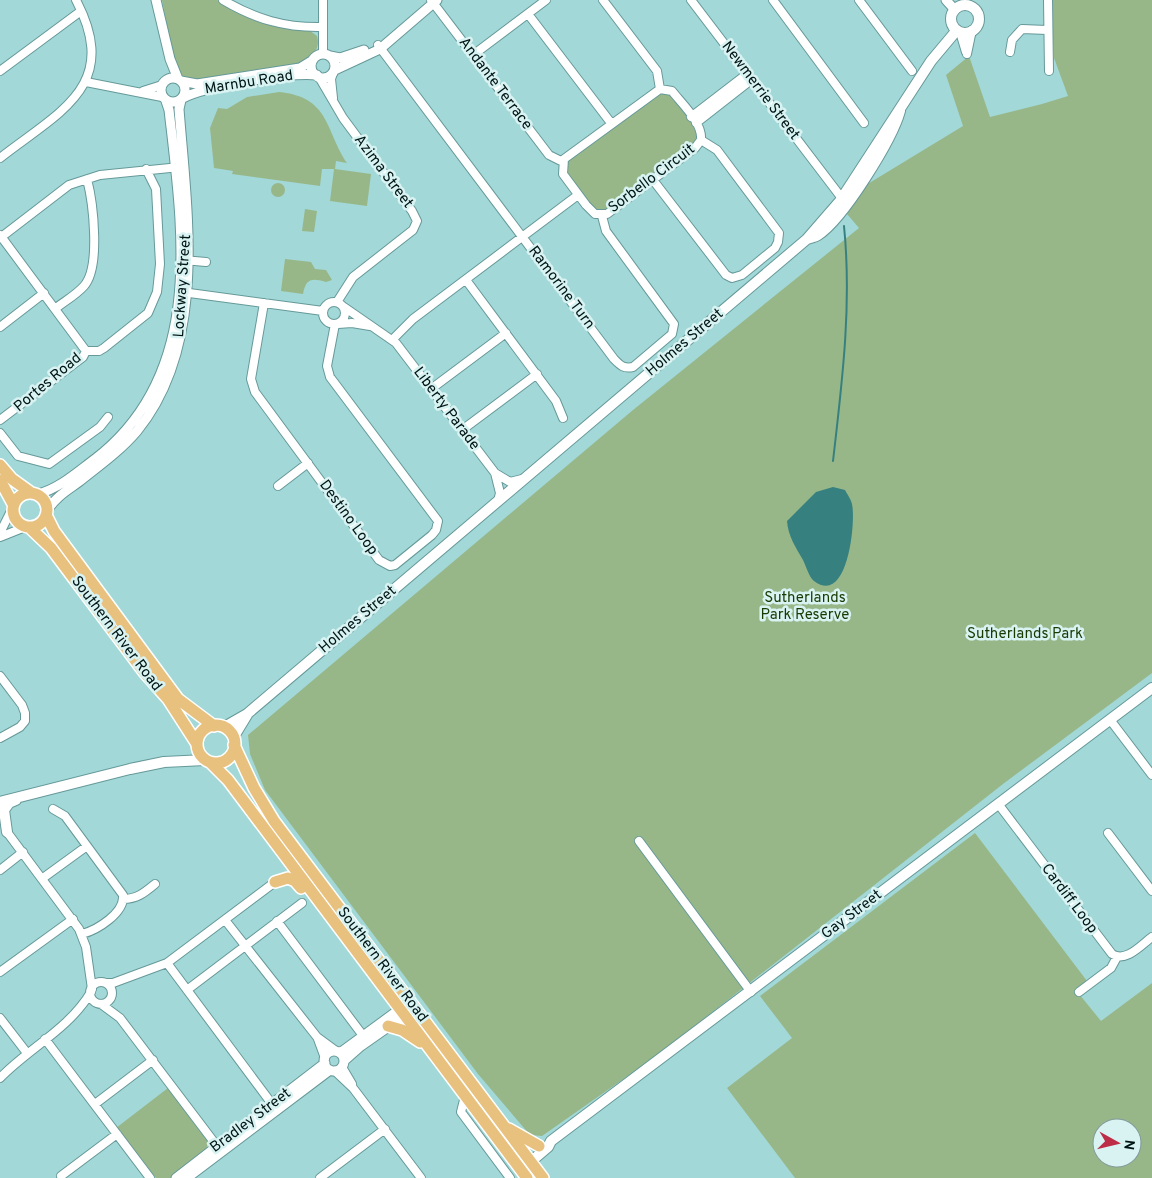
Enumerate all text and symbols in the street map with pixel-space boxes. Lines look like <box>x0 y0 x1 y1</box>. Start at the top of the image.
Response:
street label: Andante Terrace <box>454 34 536 134</box>
street label: Newmerrie Street <box>717 38 803 144</box>
street label: Marnbu Road <box>204 67 294 99</box>
street label: Azima Street <box>349 132 417 212</box>
street label: Sorbello Circuit <box>605 140 699 218</box>
street label: Lockway Street <box>170 234 196 338</box>
street label: Ramorine Turn <box>524 243 598 333</box>
street label: Holmes Street <box>642 305 728 381</box>
street label: Portes Road <box>10 349 86 417</box>
street label: Liberty Parade <box>409 364 483 454</box>
street label: Destino Loop <box>314 477 382 559</box>
street label: Southern River Road <box>67 573 165 695</box>
street label: Holmes Street <box>315 582 401 658</box>
park label: Sutherlands Park Reserve <box>761 589 849 625</box>
park label: Sutherlands Park <box>967 625 1083 644</box>
street label: Cardiff Loop <box>1036 860 1102 938</box>
street label: Gay Street <box>818 886 886 944</box>
street label: Southern River Road <box>333 904 431 1026</box>
street label: Bradley Street <box>207 1084 295 1158</box>
north arrow <box>1092 1118 1142 1168</box>
text: N <box>1119 1138 1138 1151</box>

